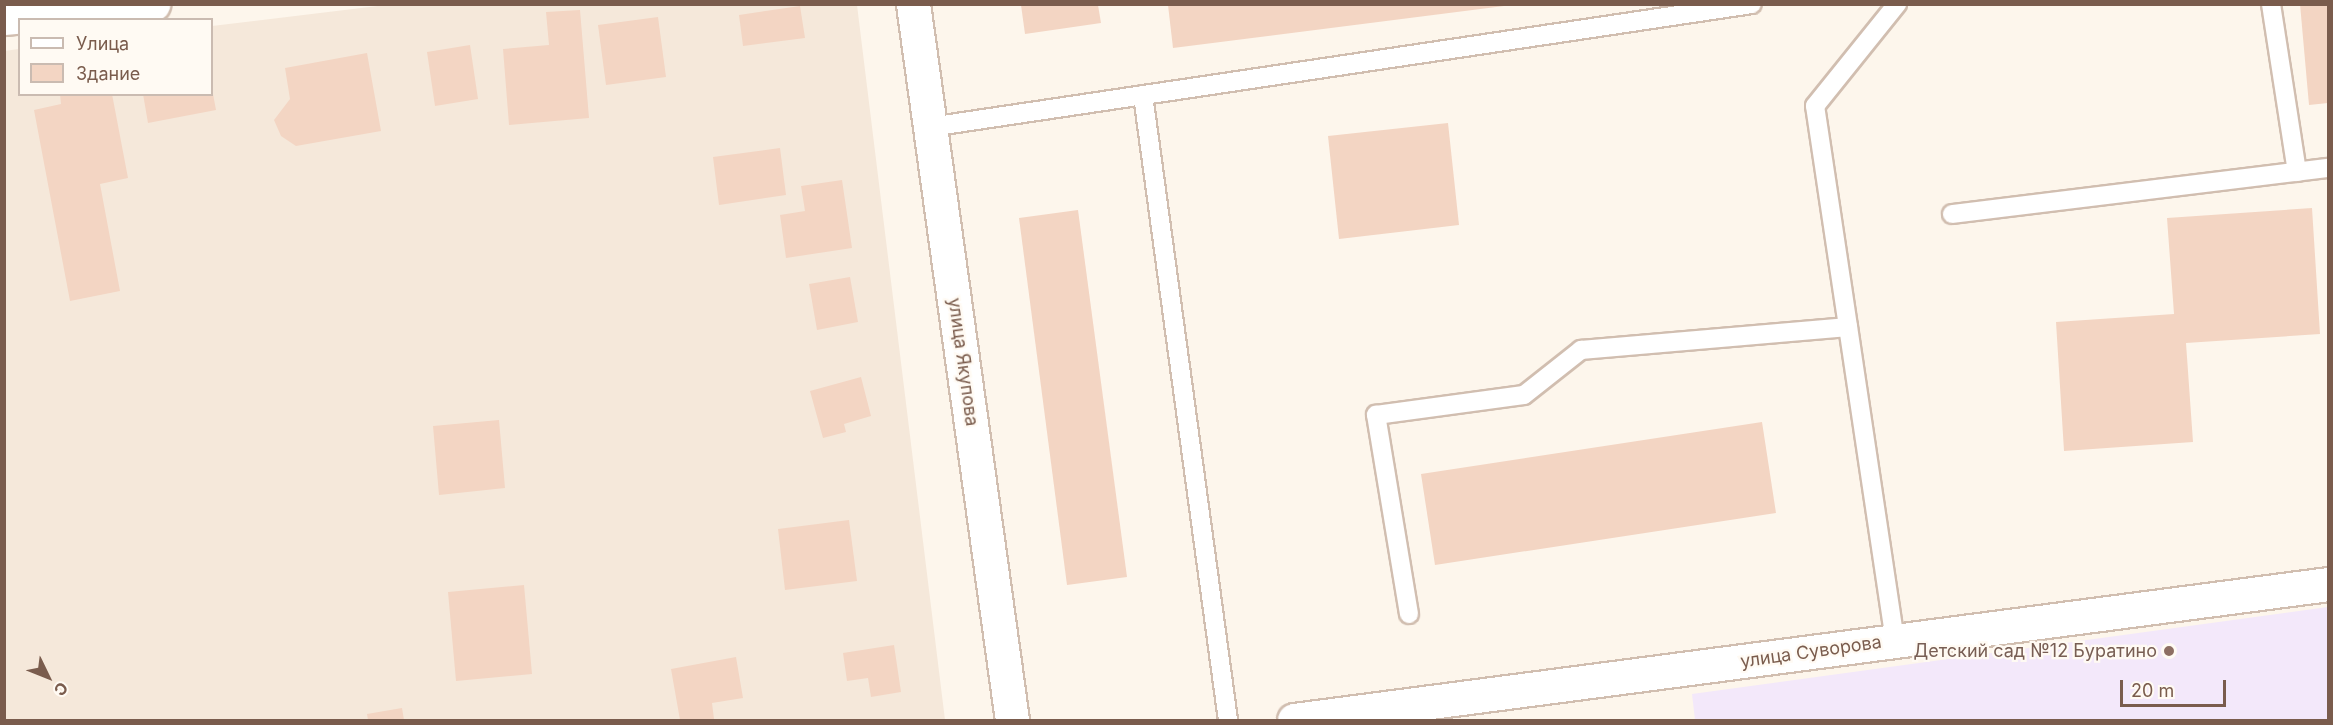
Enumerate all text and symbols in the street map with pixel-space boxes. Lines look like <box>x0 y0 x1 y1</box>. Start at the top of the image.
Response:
legend <box>18 18 213 96</box>
text: Улица <box>76 33 129 54</box>
text: Здание <box>76 63 140 84</box>
street label: улица Якупова <box>943 296 983 428</box>
street label: улица Суворова <box>1739 631 1883 673</box>
place label: Детский сад №12 Буратино <box>1914 640 2157 662</box>
marker: Детский сад №12 Буратино <box>2162 644 2176 658</box>
north arrow <box>18 647 78 707</box>
scale bar <box>2123 668 2230 706</box>
text: С <box>50 678 73 700</box>
text: 20 m <box>2131 680 2174 701</box>

